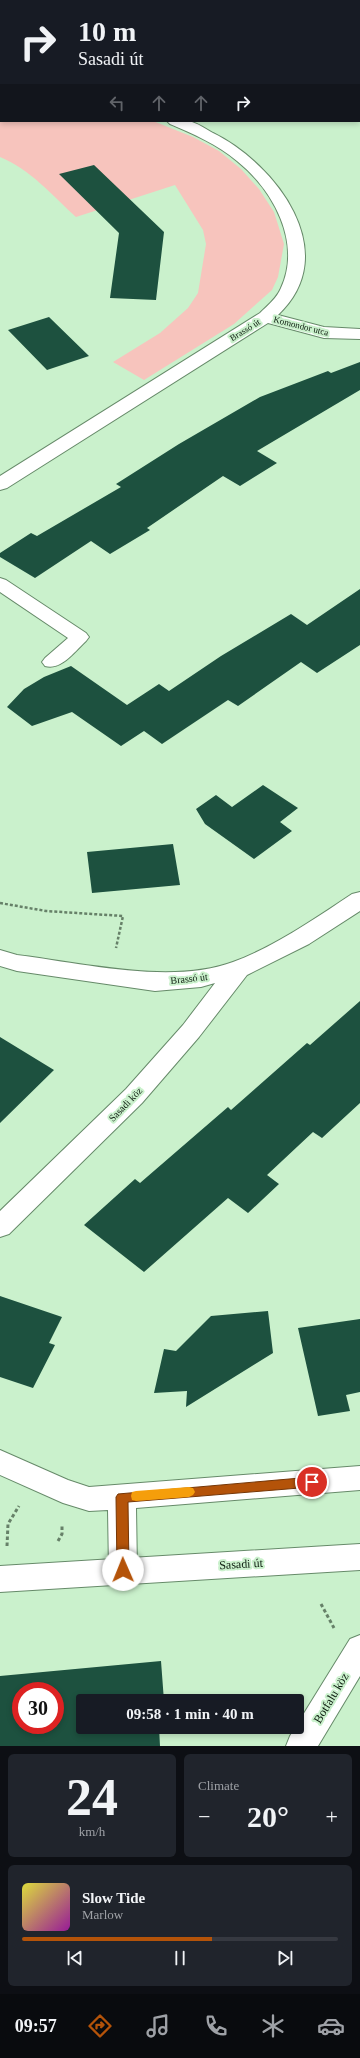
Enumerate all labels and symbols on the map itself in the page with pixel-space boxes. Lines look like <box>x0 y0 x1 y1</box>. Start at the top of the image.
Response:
street label: Komondor utca <box>273 314 329 338</box>
street label: Brassó út <box>228 317 262 343</box>
street label: Brassó út <box>170 971 208 986</box>
street label: Sasadi köz <box>106 1085 145 1124</box>
pin <box>295 1465 329 1499</box>
position arrow <box>102 1549 144 1591</box>
street label: Sasadi út <box>219 1556 264 1572</box>
street label: Botfalu köz <box>310 1670 352 1726</box>
speed limit sign: 30 <box>12 1682 64 1734</box>

